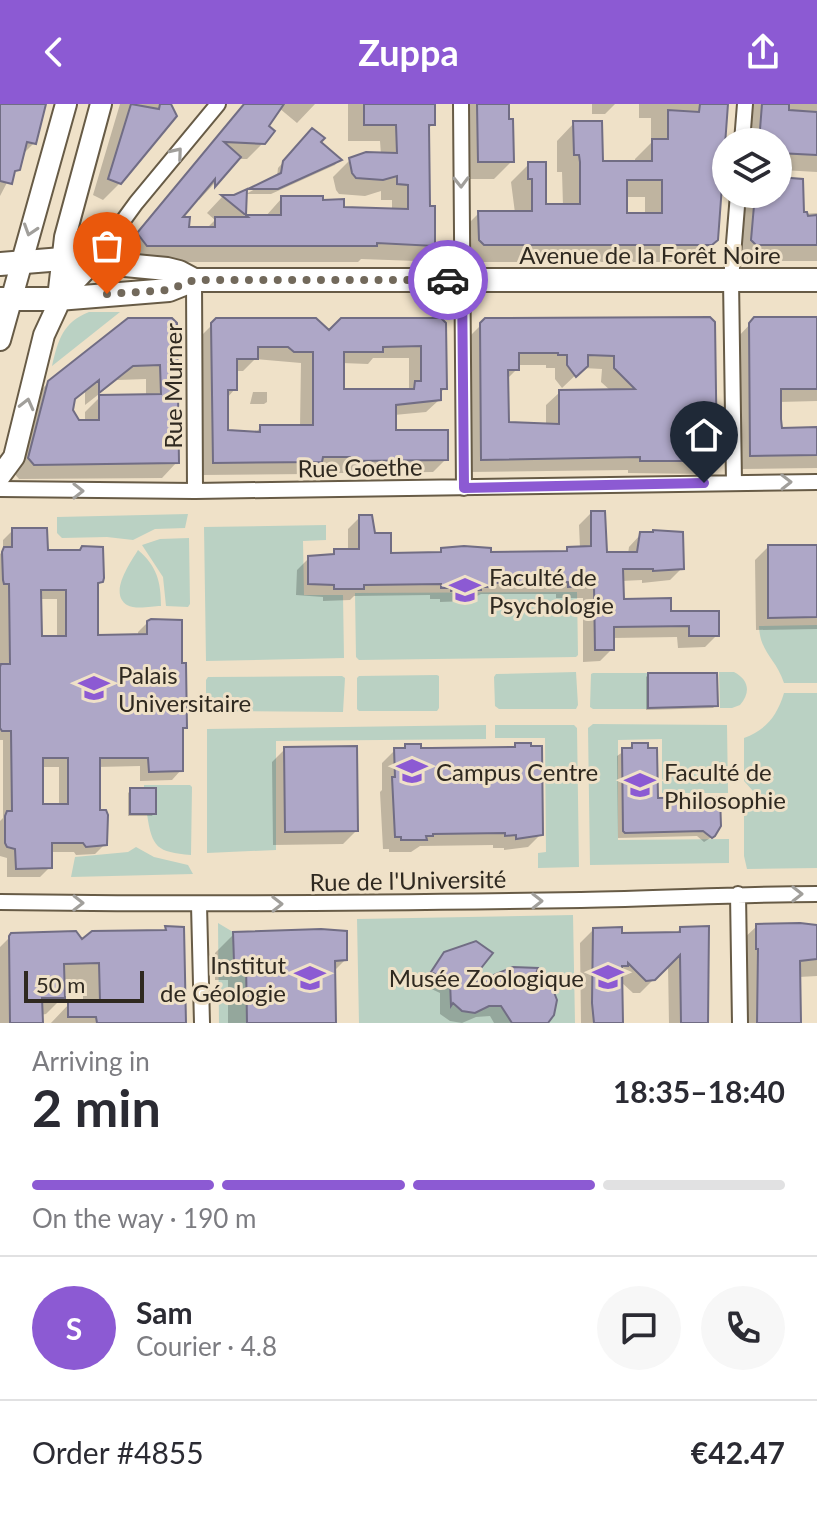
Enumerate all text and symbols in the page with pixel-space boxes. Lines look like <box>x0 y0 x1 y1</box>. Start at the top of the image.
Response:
icon: back <box>32 30 76 74</box>
text: Zuppa <box>358 30 459 74</box>
icon: share <box>741 30 785 74</box>
map controls <box>712 128 792 208</box>
button: layers <box>712 128 792 208</box>
one-way arrow <box>167 148 182 163</box>
one-way arrow <box>452 176 470 189</box>
pin <box>73 212 141 294</box>
one-way arrow <box>24 223 40 237</box>
icon: bag <box>85 224 129 268</box>
courier <box>408 240 488 320</box>
street label: Avenue de la Forêt Noire <box>519 240 781 269</box>
icon: car <box>426 258 470 302</box>
street label: Rue Murner <box>158 323 187 449</box>
one-way arrow <box>17 397 34 411</box>
pin <box>670 401 738 483</box>
icon: home <box>682 413 726 457</box>
street label: Rue Goethe <box>297 451 423 483</box>
one-way arrow <box>780 473 793 491</box>
one-way arrow <box>72 482 85 500</box>
place label: Faculté de Psychologie <box>489 562 614 619</box>
school or university icon: Faculté de Psychologie <box>448 573 482 607</box>
place label: Palais Universitaire <box>118 660 251 717</box>
school or university icon: Palais Universitaire <box>77 671 111 705</box>
school or university icon: Campus Centre <box>395 754 429 788</box>
place label: Campus Centre <box>436 757 598 786</box>
place label: Faculté de Philosophie <box>664 757 786 814</box>
school or university icon: Faculté de Philosophie <box>623 768 657 802</box>
street label: Rue de l'Université <box>309 864 507 896</box>
one-way arrow <box>791 885 804 903</box>
one-way arrow <box>531 892 544 910</box>
one-way arrow <box>72 894 85 912</box>
one-way arrow <box>271 895 284 913</box>
place label: Institut de Géologie <box>160 950 286 1007</box>
school or university icon: Musée Zoologique <box>591 960 625 994</box>
school or university icon: Institut de Géologie <box>293 961 327 995</box>
place label: Musée Zoologique <box>389 963 584 992</box>
scale bar <box>24 967 144 1003</box>
text: 50 m <box>36 971 85 998</box>
text: Arriving in <box>32 1045 150 1077</box>
text: 18:35–18:40 <box>613 1073 785 1109</box>
text: 2 min <box>32 1076 161 1138</box>
text: On the way · 190 m <box>32 1202 256 1234</box>
button: chat <box>597 1286 681 1370</box>
button: phone <box>701 1286 785 1370</box>
text: Sam <box>136 1294 193 1330</box>
text: S <box>66 1310 82 1346</box>
text: Courier · 4.8 <box>136 1330 277 1362</box>
text: Order #4855 <box>32 1434 204 1470</box>
text: €42.47 <box>691 1434 785 1470</box>

